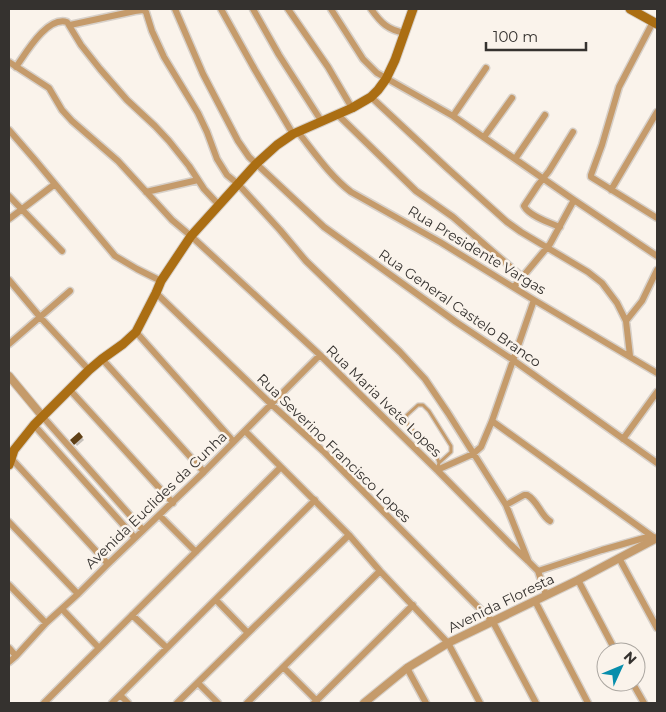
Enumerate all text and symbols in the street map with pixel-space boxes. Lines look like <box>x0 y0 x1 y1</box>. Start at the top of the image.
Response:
scale bar <box>486 20 586 52</box>
text: 100 m <box>493 27 538 46</box>
street label: Rua Presidente Vargas <box>405 202 549 298</box>
street label: Rua General Castelo Branco <box>375 245 545 371</box>
street label: Rua Maria Ivete Lopes <box>323 341 446 461</box>
street label: Rua Severino Francisco Lopes <box>253 370 415 527</box>
street label: Avenida Euclides da Cunha <box>81 427 231 573</box>
street label: Avenida Floresta <box>445 569 557 637</box>
north arrow <box>596 642 646 692</box>
text: N <box>620 648 641 668</box>

